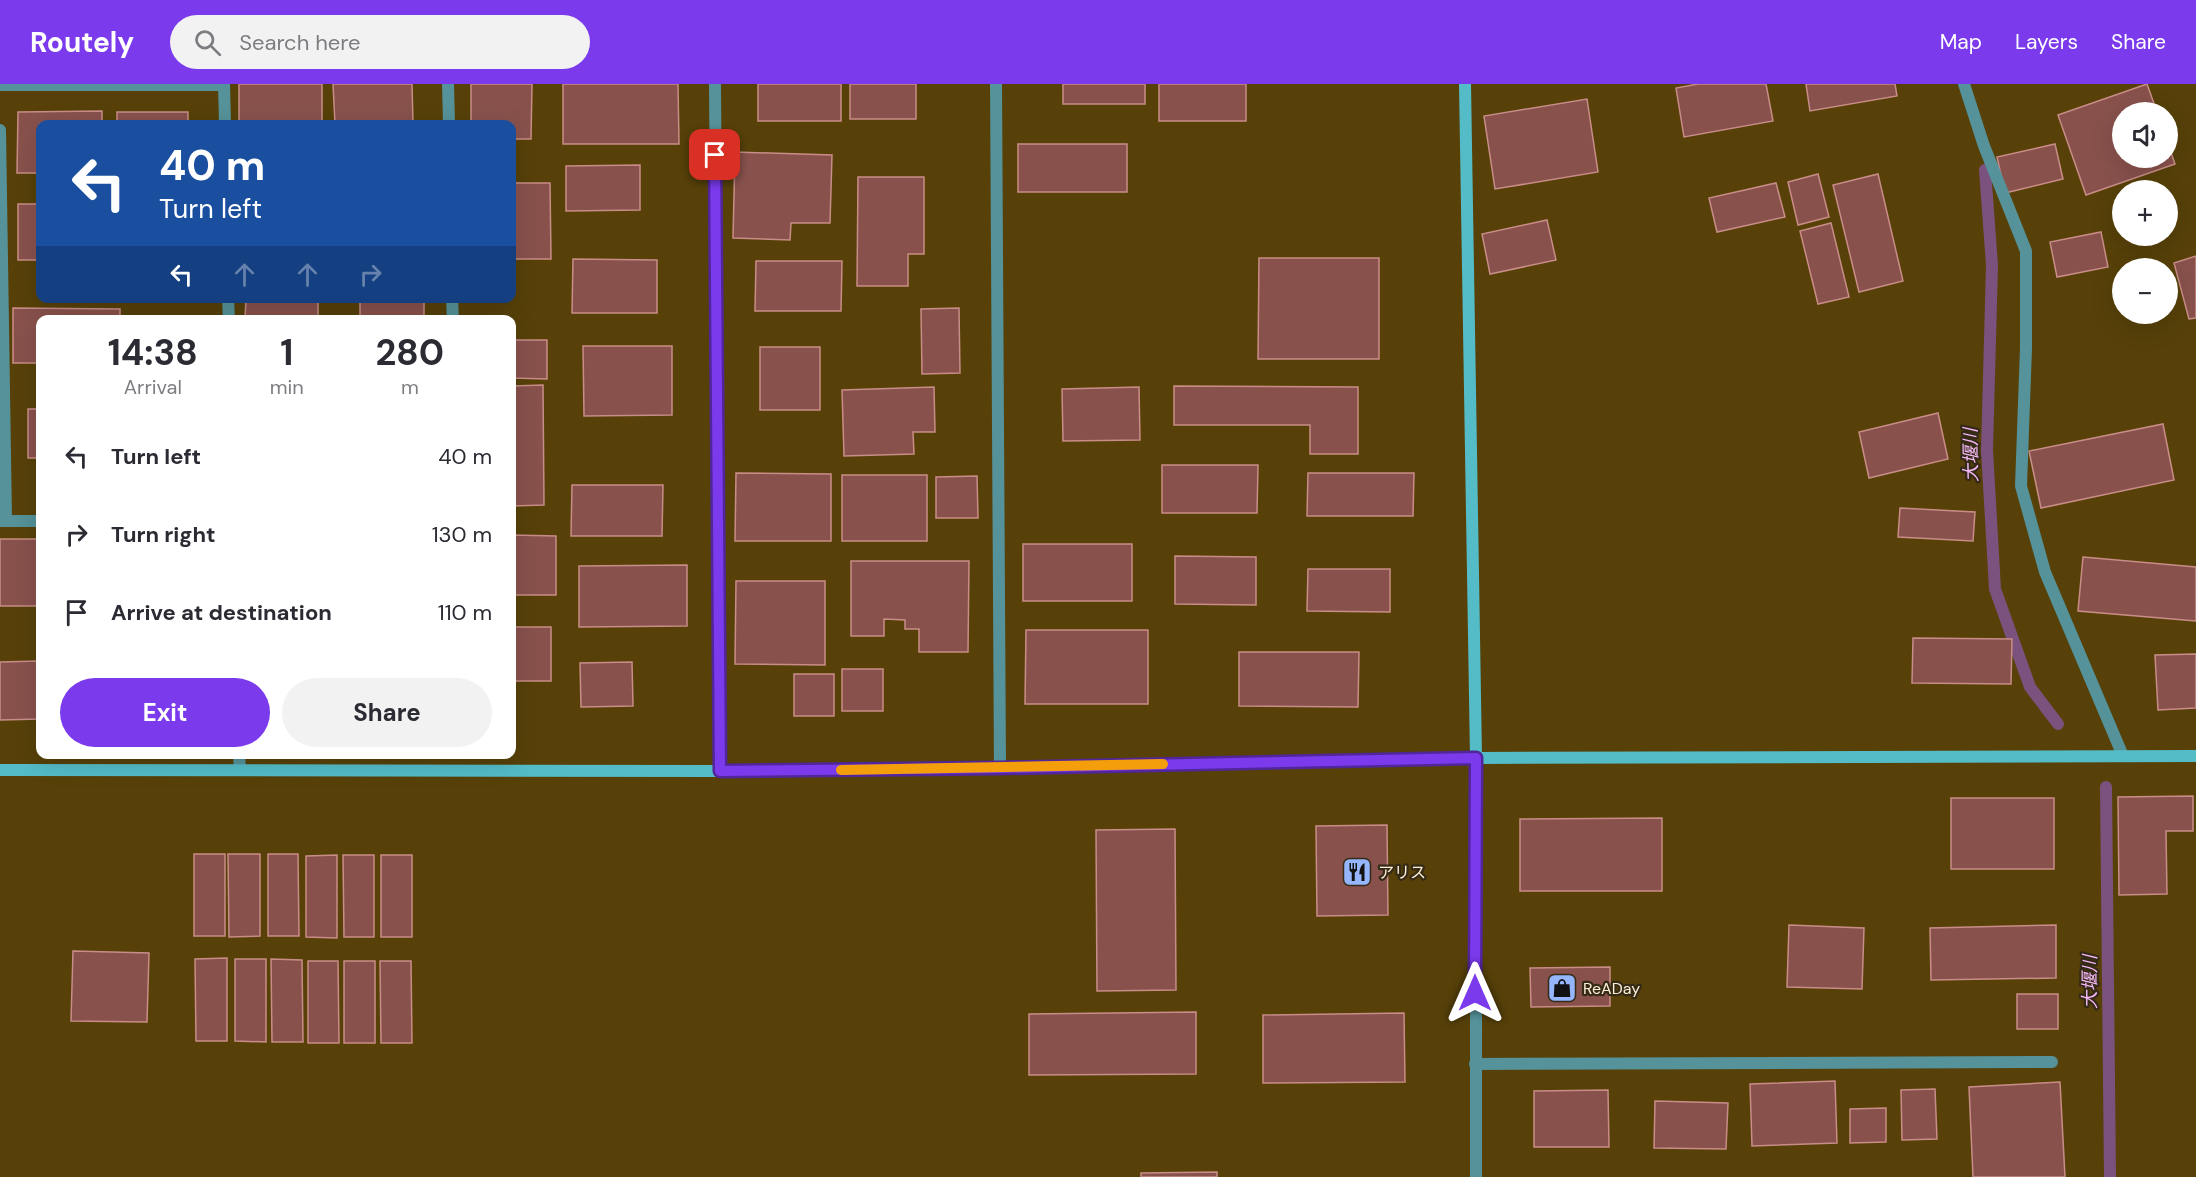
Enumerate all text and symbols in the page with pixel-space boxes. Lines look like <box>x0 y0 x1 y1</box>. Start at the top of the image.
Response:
search box <box>170 15 590 69</box>
text: Routely <box>30 24 134 61</box>
icon: search <box>191 26 224 59</box>
text: Search here <box>239 28 361 57</box>
text: Map <box>1940 28 1982 56</box>
text: Layers <box>2015 28 2078 56</box>
text: Share <box>2111 28 2166 56</box>
map controls <box>2112 102 2178 324</box>
button: sound <box>2112 102 2178 168</box>
pin <box>689 129 740 180</box>
text: 40 m <box>159 138 265 193</box>
icon: arrive <box>698 138 731 171</box>
icon: left <box>60 144 138 222</box>
button: + <box>2112 180 2178 246</box>
text: Turn left <box>159 191 262 226</box>
icon: left <box>165 258 198 291</box>
icon: ahead <box>228 258 261 291</box>
icon: ahead <box>291 258 324 291</box>
icon: right <box>354 258 387 291</box>
button: − <box>2112 258 2178 324</box>
text: 14:38 <box>108 329 198 376</box>
text: 1 <box>280 329 293 376</box>
text: 280 <box>376 329 444 376</box>
text: Arrival <box>124 374 182 400</box>
text: min <box>270 374 304 400</box>
text: m <box>401 374 419 400</box>
water label: 大堰川 <box>1958 426 1983 482</box>
icon: left <box>60 440 93 473</box>
text: Turn left <box>111 442 201 471</box>
text: 40 m <box>438 442 492 471</box>
icon: right <box>60 518 93 551</box>
text: Turn right <box>111 520 216 549</box>
text: 130 m <box>432 520 492 549</box>
icon: arrive <box>60 596 93 629</box>
text: Arrive at destination <box>111 598 332 627</box>
text: 110 m <box>438 598 492 627</box>
button: Exit <box>60 678 270 747</box>
button: Share <box>282 678 492 747</box>
restaurant icon: アリス <box>1341 856 1373 888</box>
place label: アリス <box>1378 862 1426 883</box>
water label: 大堰川 <box>2078 953 2102 1009</box>
position arrow <box>1443 961 1507 1025</box>
shop icon: ReADay <box>1546 972 1578 1004</box>
place label: ReADay <box>1583 978 1640 999</box>

